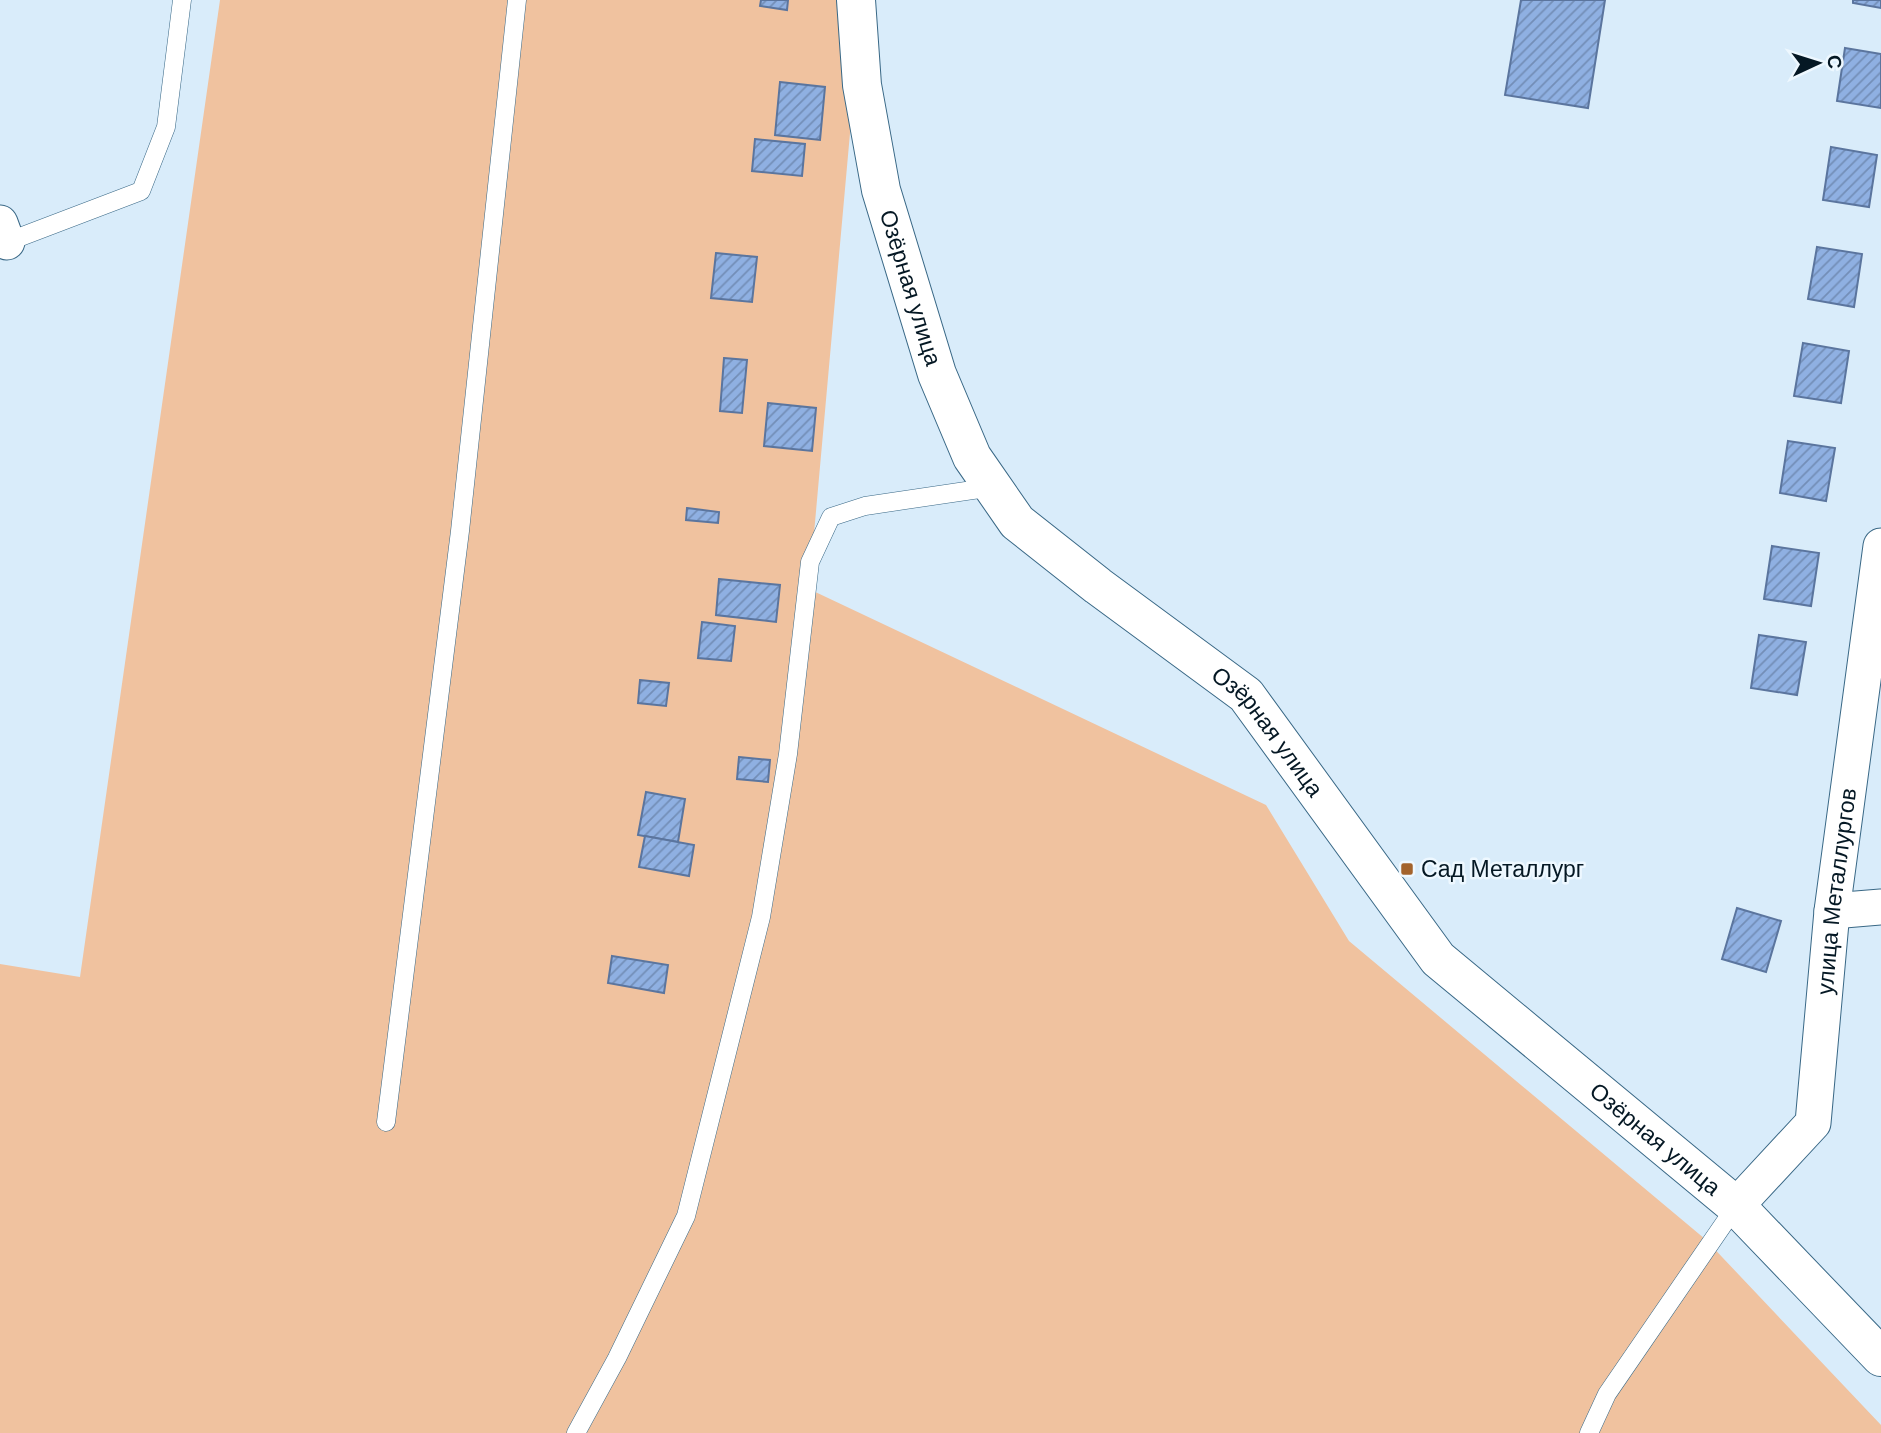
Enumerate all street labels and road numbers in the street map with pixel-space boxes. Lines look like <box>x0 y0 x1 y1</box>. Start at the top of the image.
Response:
street label: Озёрная улица <box>875 207 947 369</box>
street label: Озёрная улица <box>1207 661 1329 802</box>
street label: улица Металлургов <box>1812 786 1861 996</box>
street label: Озёрная улица <box>1585 1077 1726 1201</box>

